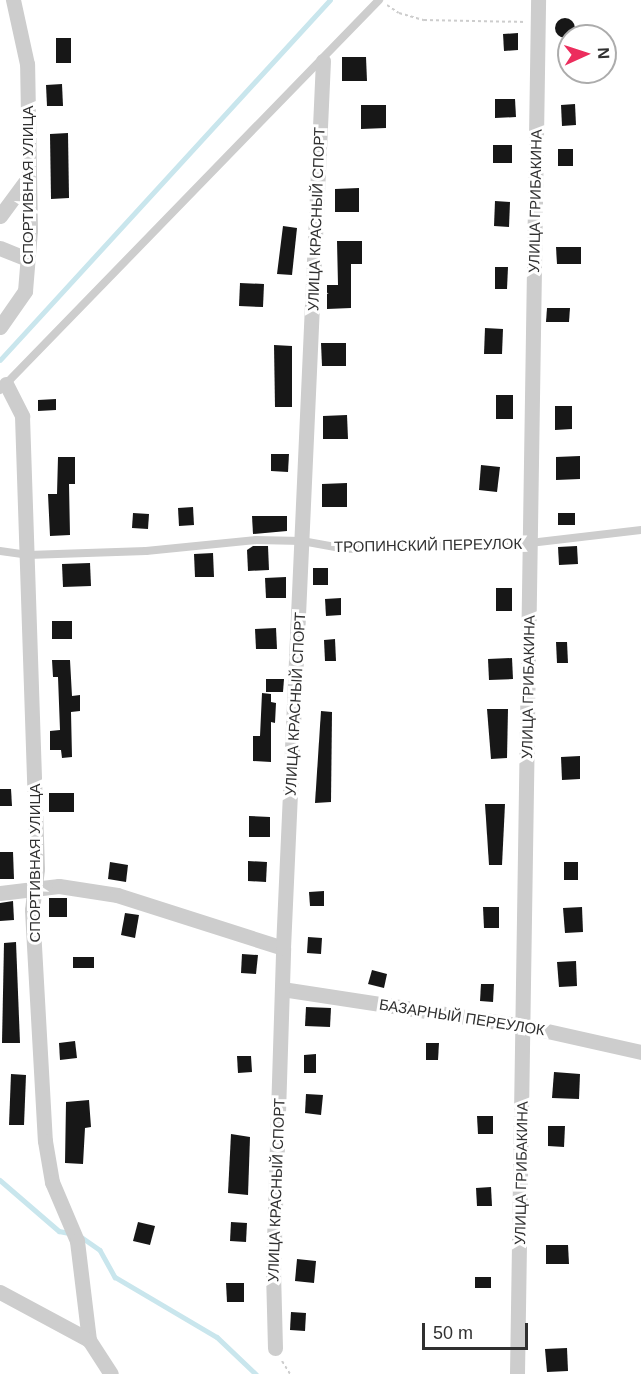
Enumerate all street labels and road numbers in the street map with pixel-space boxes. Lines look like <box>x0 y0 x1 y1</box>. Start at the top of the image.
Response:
street label: СПОРТИВНАЯ УЛИЦА <box>19 105 37 265</box>
street label: УЛИЦА КРАСНЫЙ СПОРТ <box>304 127 328 311</box>
street label: УЛИЦА ГРИБАКИНА <box>525 129 545 273</box>
street label: ТРОПИНСКИЙ ПЕРЕУЛОК <box>334 534 522 556</box>
street label: УЛИЦА КРАСНЫЙ СПОРТ <box>281 612 309 796</box>
street label: УЛИЦА ГРИБАКИНА <box>518 615 538 759</box>
street label: СПОРТИВНАЯ УЛИЦА <box>26 783 44 943</box>
street label: БАЗАРНЫЙ ПЕРЕУЛОК <box>378 995 546 1039</box>
street label: УЛИЦА КРАСНЫЙ СПОРТ <box>264 1098 288 1282</box>
street label: УЛИЦА ГРИБАКИНА <box>511 1101 531 1245</box>

